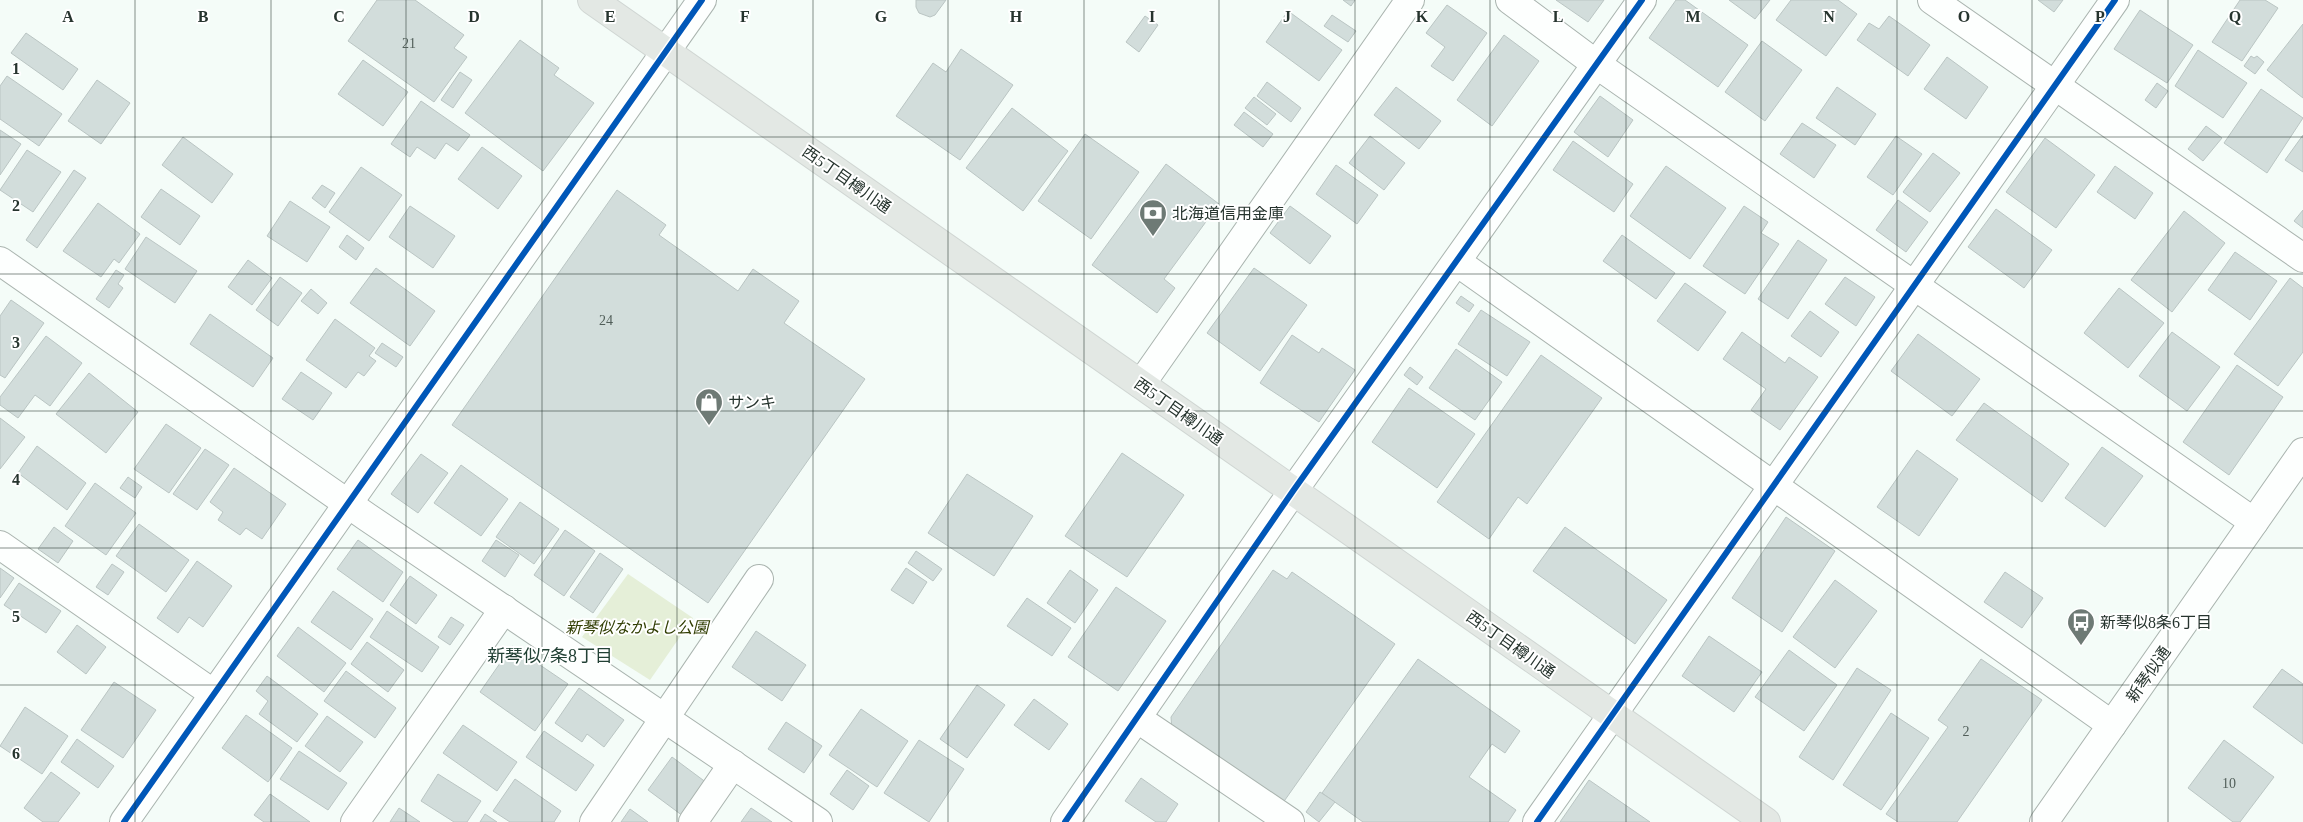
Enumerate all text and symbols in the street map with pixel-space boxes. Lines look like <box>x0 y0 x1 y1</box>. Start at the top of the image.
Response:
text: A <box>62 8 74 25</box>
text: B <box>198 8 209 25</box>
text: C <box>333 8 345 25</box>
text: D <box>468 8 480 25</box>
text: E <box>605 8 615 25</box>
text: F <box>740 8 750 25</box>
text: G <box>875 8 888 25</box>
text: H <box>1010 8 1023 25</box>
text: I <box>1149 8 1155 25</box>
text: J <box>1283 8 1291 25</box>
text: K <box>1416 8 1429 25</box>
text: L <box>1553 8 1563 25</box>
text: M <box>1685 8 1701 25</box>
text: N <box>1823 8 1835 25</box>
text: O <box>1958 8 1970 25</box>
text: P <box>2095 8 2105 25</box>
text: Q <box>2229 8 2241 25</box>
house number: 21 <box>402 36 416 51</box>
text: 1 <box>12 60 20 77</box>
street label: 西5丁目樽川通 <box>799 143 894 216</box>
text: 2 <box>12 197 20 214</box>
bank icon: 北海道信用金庫 <box>1138 198 1168 237</box>
place label: 北海道信用金庫 <box>1172 205 1284 222</box>
house number: 24 <box>599 313 613 328</box>
text: 3 <box>12 334 20 351</box>
street label: 西5丁目樽川通 <box>1131 375 1226 448</box>
shop icon: サンキ <box>694 387 724 426</box>
place label: サンキ <box>728 394 776 411</box>
text: 4 <box>12 471 20 488</box>
bus stop icon: 新琴似8条6丁目 <box>2066 607 2096 646</box>
text: 5 <box>12 608 20 625</box>
street label: 西5丁目樽川通 <box>1463 608 1558 681</box>
place label: 新琴似8条6丁目 <box>2100 614 2212 631</box>
park label: 新琴似なかよし公園 <box>565 619 711 636</box>
street label: 新琴似通 <box>2123 643 2174 705</box>
district label: 新琴似7条8丁目 <box>487 646 613 666</box>
house number: 2 <box>1963 724 1970 739</box>
text: 6 <box>12 745 20 762</box>
house number: 10 <box>2222 776 2236 791</box>

